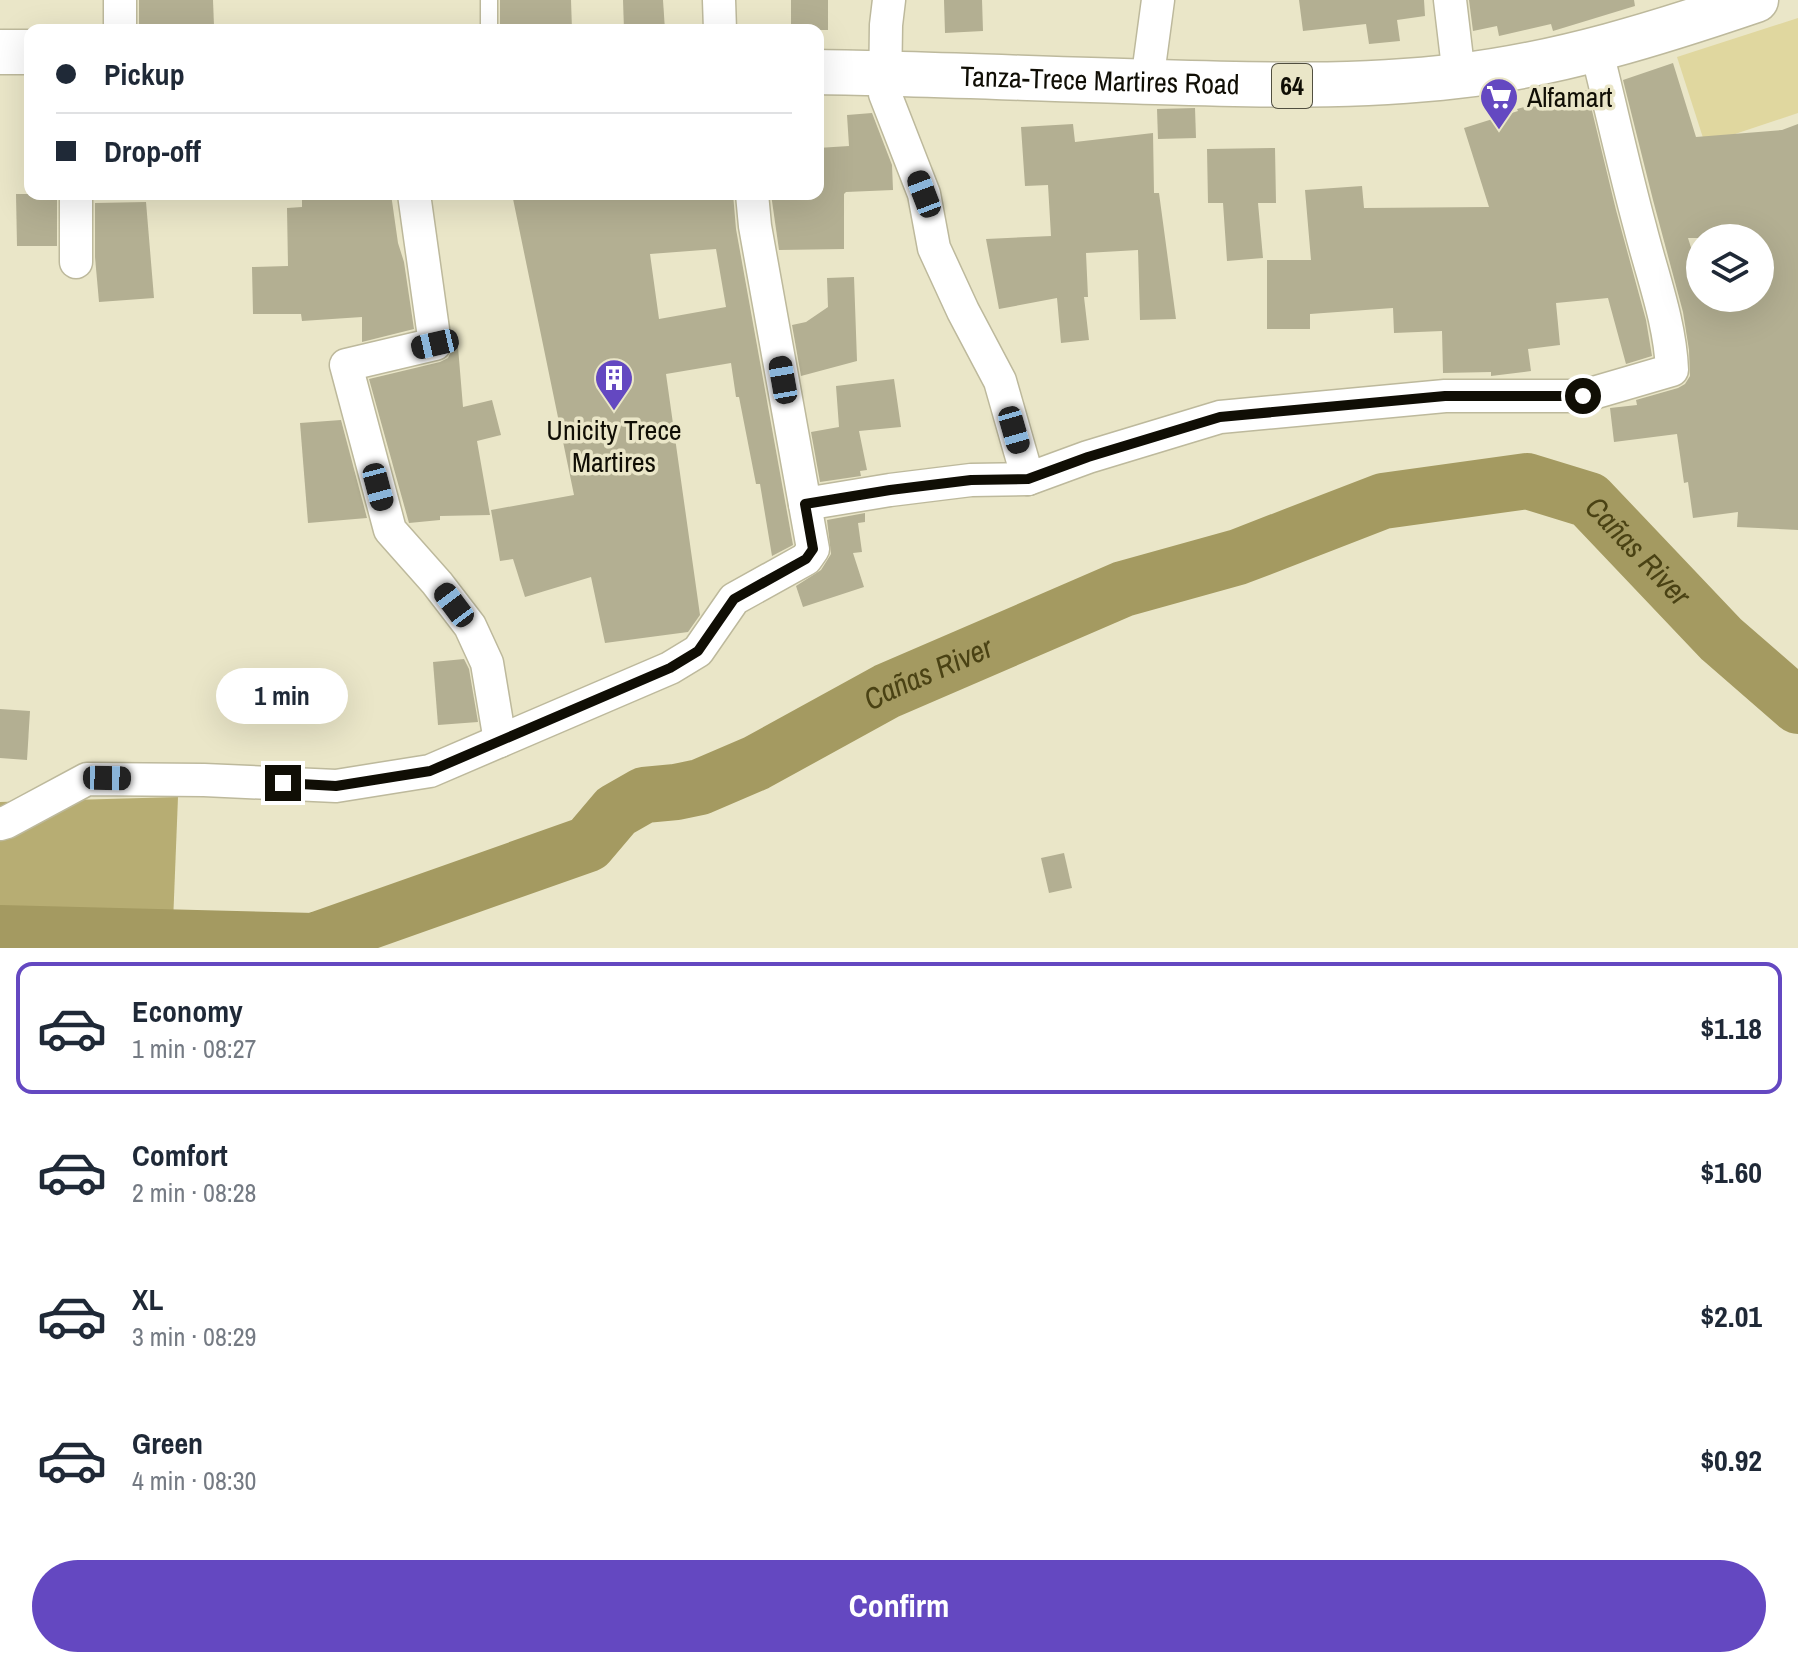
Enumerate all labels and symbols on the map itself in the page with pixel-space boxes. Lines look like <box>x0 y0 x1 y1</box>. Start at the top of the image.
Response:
street label: Tanza-Trece Martires Road <box>960 57 1240 103</box>
road number: 64 <box>1272 64 1312 108</box>
supermarket icon: Alfamart <box>1478 76 1520 131</box>
place label: Alfamart <box>1526 78 1612 116</box>
car <box>904 167 944 221</box>
car <box>409 327 461 361</box>
car <box>767 354 799 406</box>
building icon: Unicity Trece Martires <box>593 357 635 412</box>
route start <box>1565 378 1601 414</box>
car <box>996 404 1032 456</box>
place label: Unicity Trece Martires <box>546 411 682 481</box>
car <box>360 461 396 513</box>
water label: Cañas River <box>1577 487 1700 614</box>
car <box>430 579 478 631</box>
water label: Cañas River <box>856 627 999 719</box>
callout: 1 min <box>217 667 349 723</box>
route end <box>265 765 301 801</box>
car <box>83 766 131 790</box>

